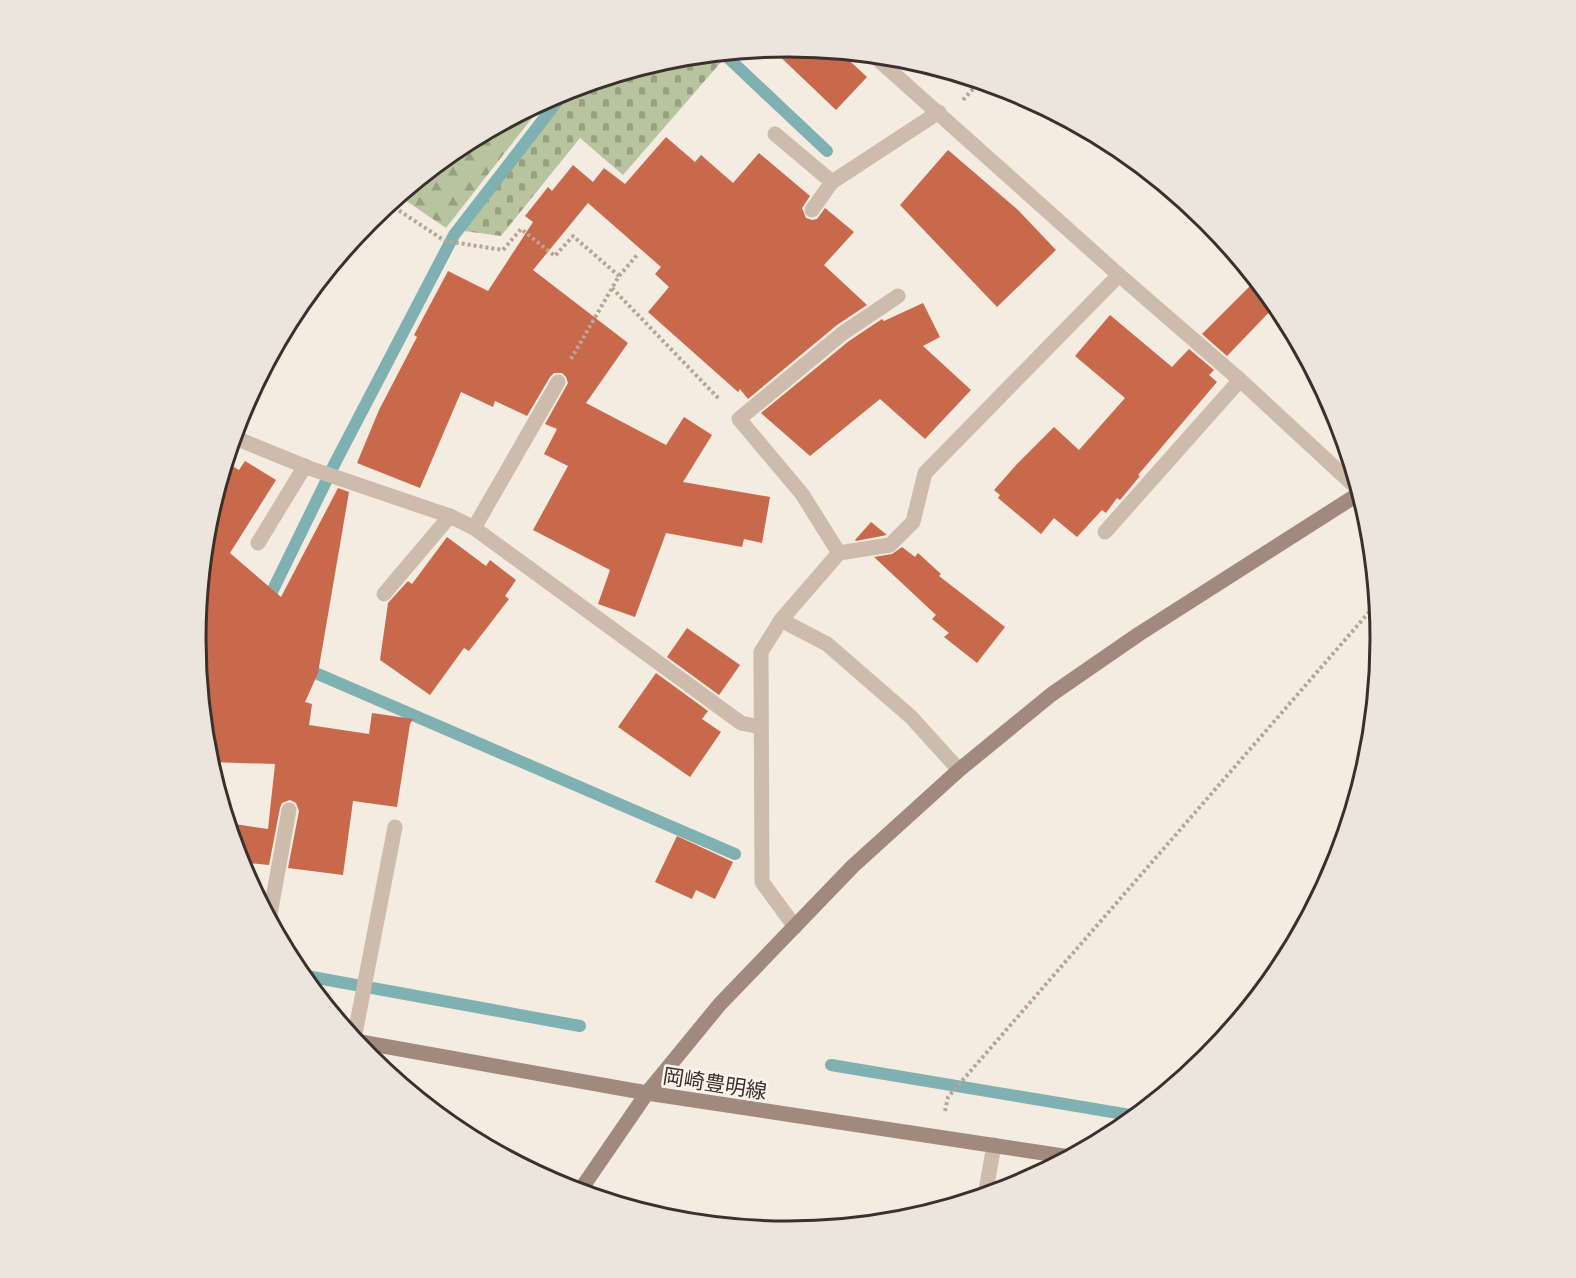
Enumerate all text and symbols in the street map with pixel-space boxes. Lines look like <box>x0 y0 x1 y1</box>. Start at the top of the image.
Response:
street label: 岡崎豊明線 <box>661 1062 769 1104</box>

